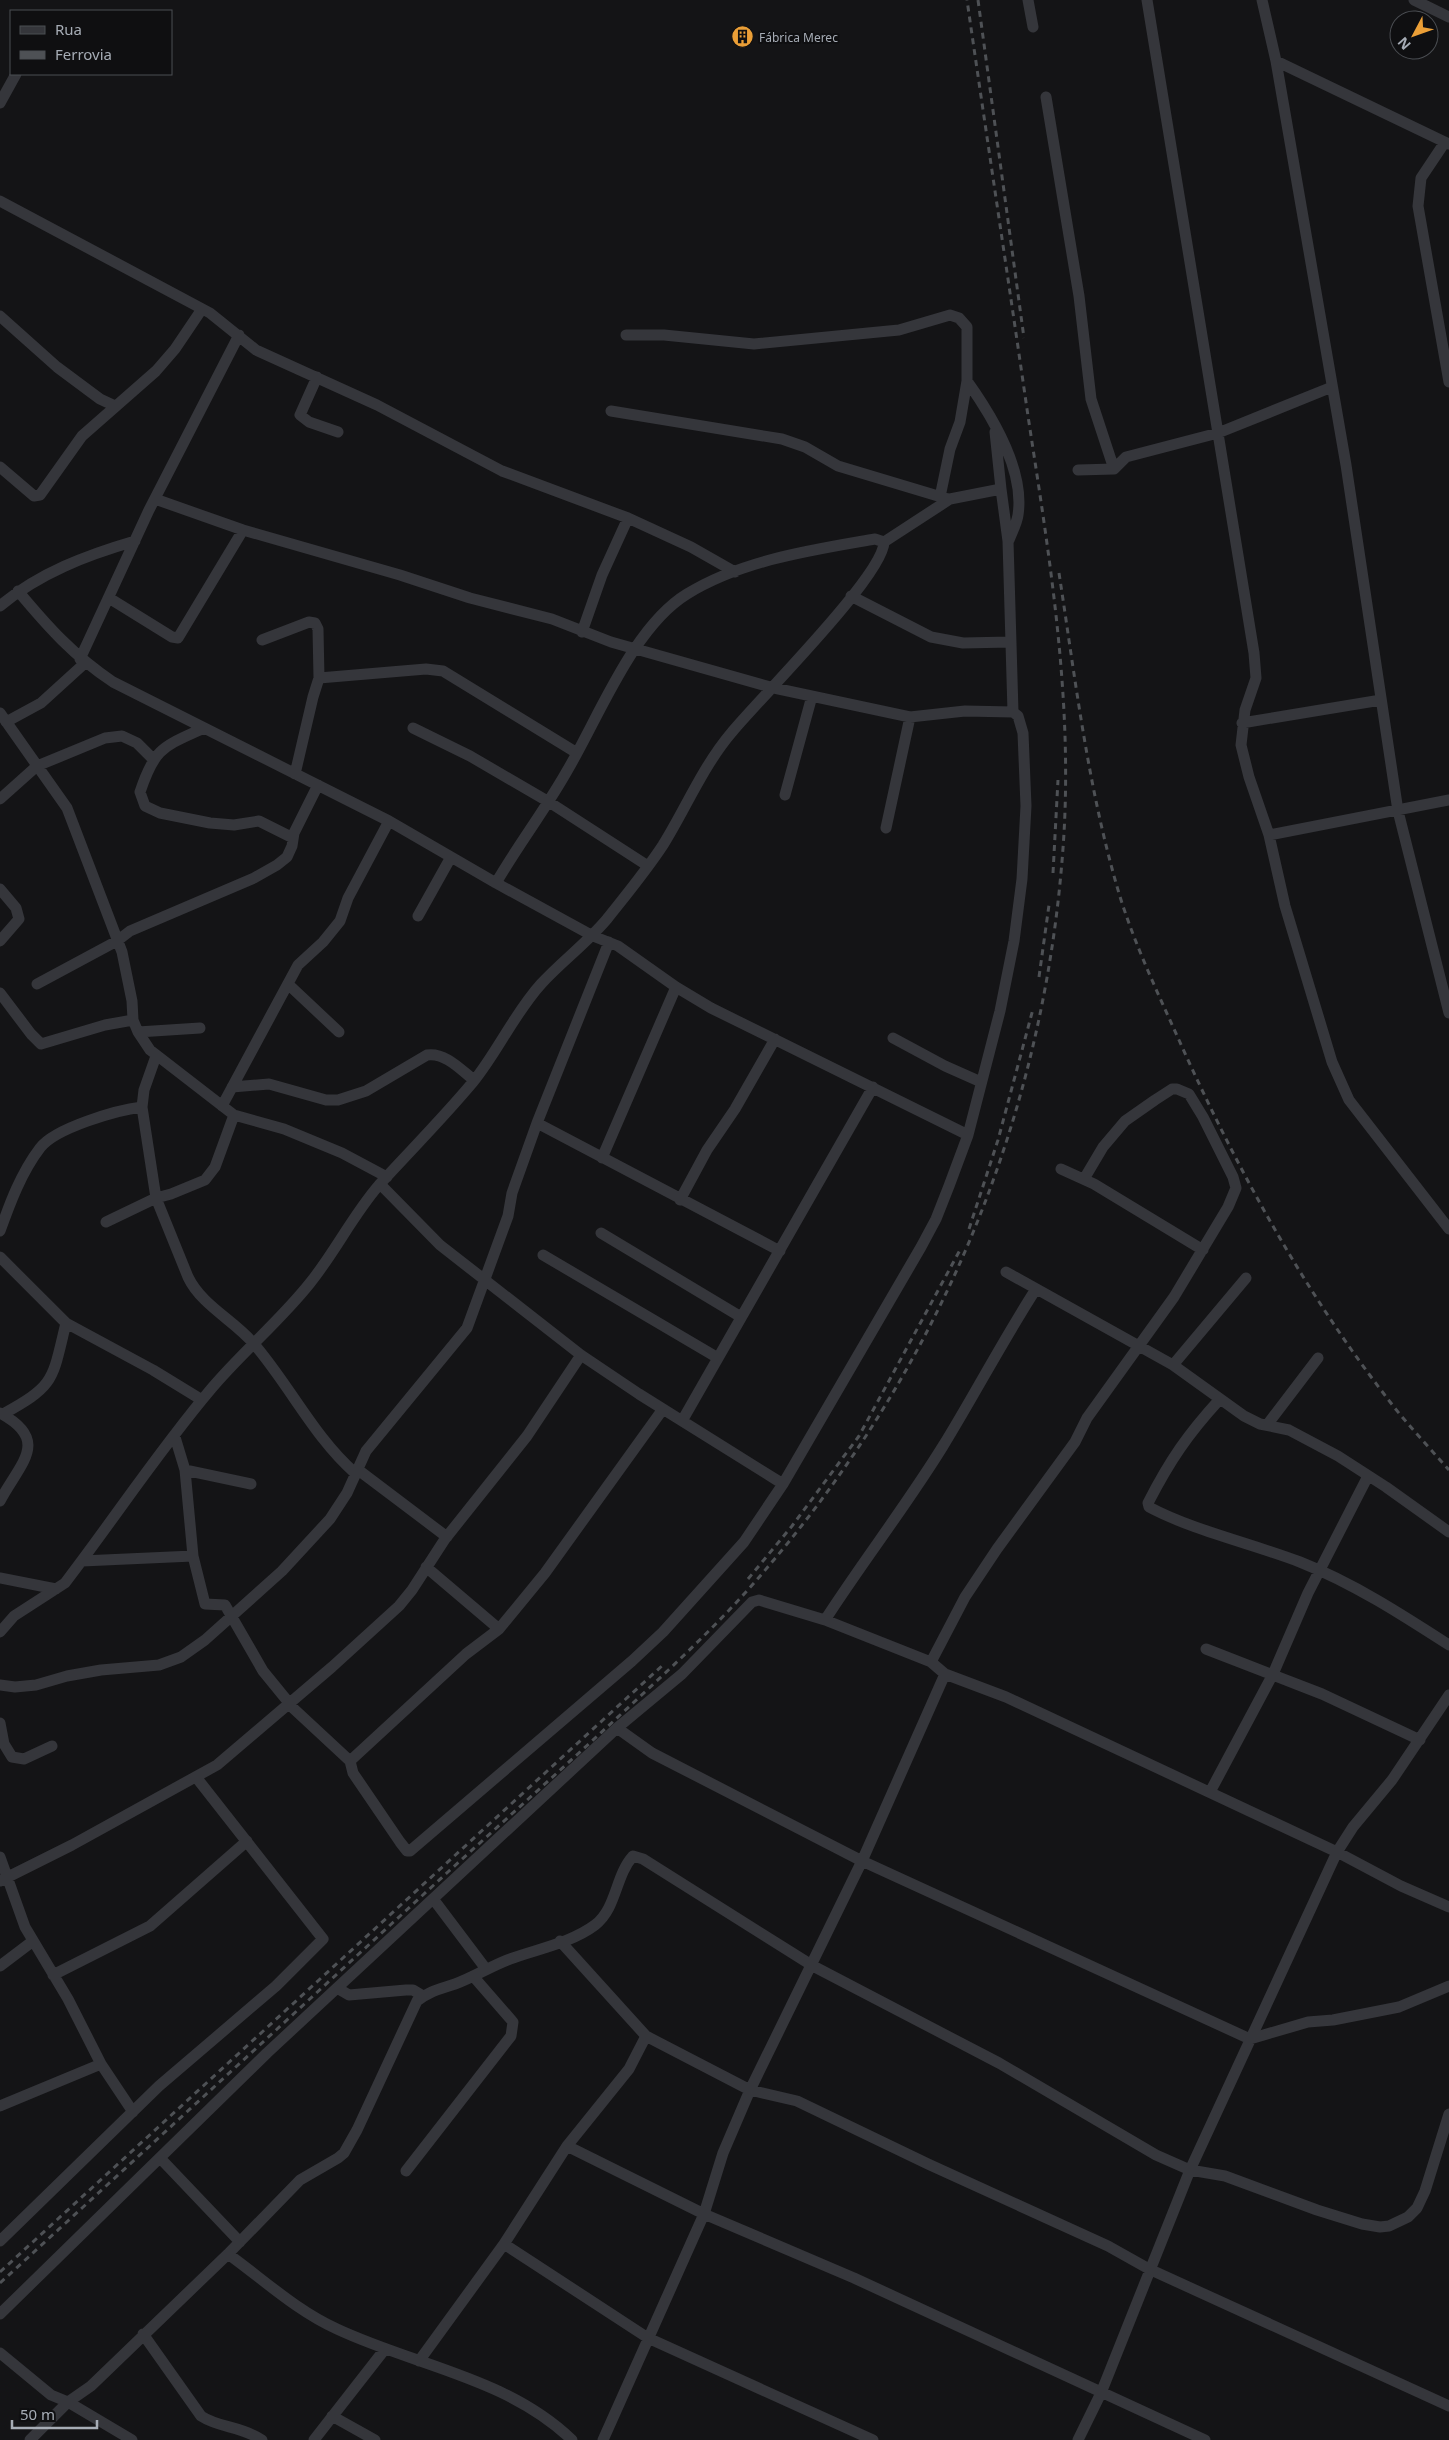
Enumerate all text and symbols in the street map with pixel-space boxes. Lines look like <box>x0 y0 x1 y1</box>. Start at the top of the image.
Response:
legend <box>10 10 172 75</box>
north arrow <box>1389 10 1439 60</box>
text: Rua <box>55 19 82 39</box>
building icon: Fábrica Merec <box>731 25 755 49</box>
place label: Fábrica Merec <box>759 29 838 46</box>
text: N <box>1393 33 1415 54</box>
text: Ferrovia <box>55 44 112 64</box>
scale bar <box>12 2398 98 2430</box>
text: 50 m <box>20 2404 55 2424</box>

